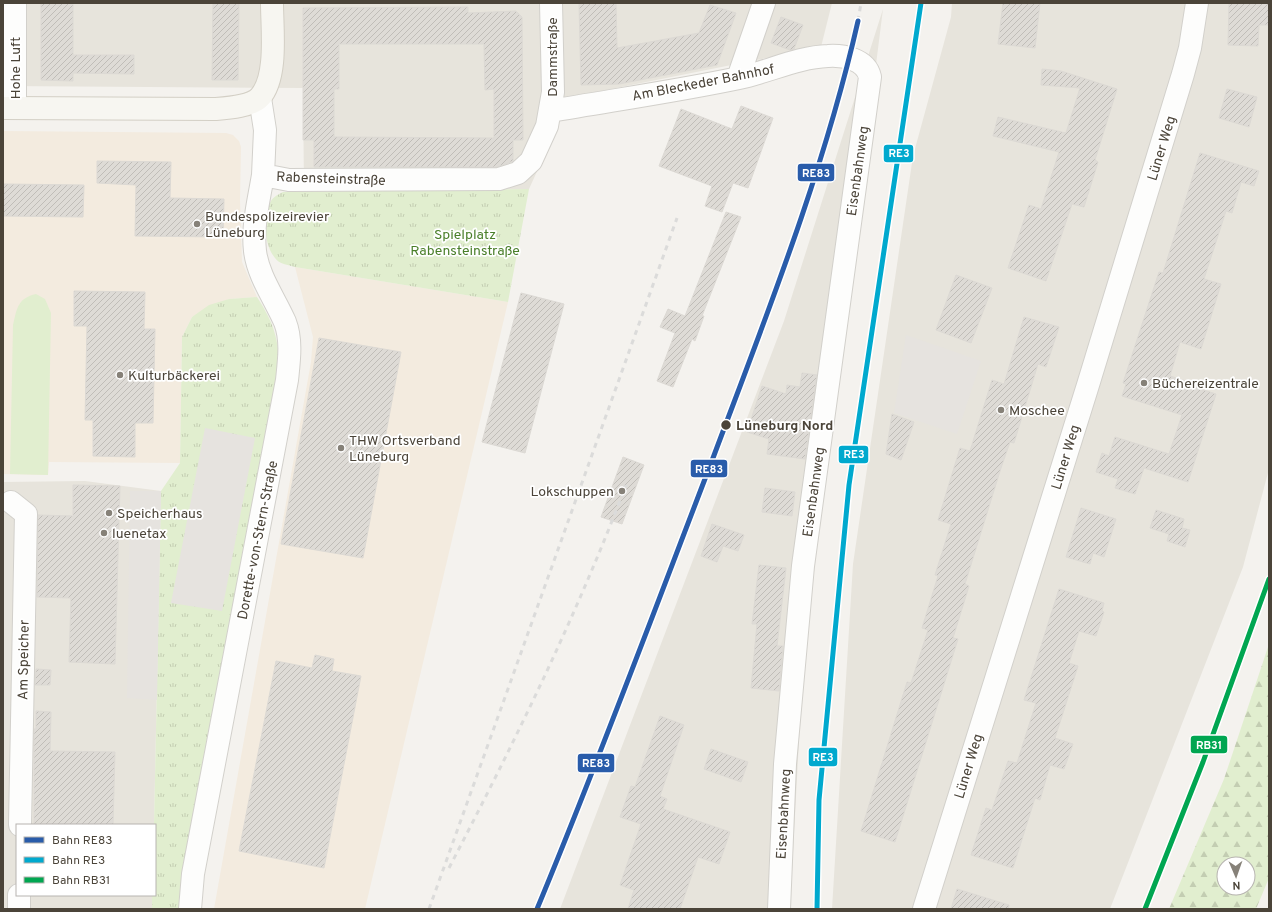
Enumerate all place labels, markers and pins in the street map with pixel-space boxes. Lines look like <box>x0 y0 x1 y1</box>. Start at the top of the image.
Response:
place label: Bundespolizeirevier Lüneburg <box>205 209 330 242</box>
marker: Bundespolizeirevier Lüneburg <box>192 219 202 229</box>
place label: Kulturbäckerei <box>128 368 220 385</box>
marker: Kulturbäckerei <box>115 370 125 380</box>
place label: Büchereizentrale <box>1152 376 1259 393</box>
marker: Büchereizentrale <box>1139 378 1149 388</box>
place label: Moschee <box>1009 403 1065 420</box>
marker: Moschee <box>996 405 1006 415</box>
marker: Lüneburg Nord <box>719 418 733 432</box>
place label: Lüneburg Nord <box>736 418 833 435</box>
place label: THW Ortsverband Lüneburg <box>349 433 461 466</box>
marker: THW Ortsverband Lüneburg <box>336 443 346 453</box>
place label: Lokschuppen <box>530 484 614 501</box>
marker: Lokschuppen <box>617 486 627 496</box>
place label: Speicherhaus <box>117 506 203 523</box>
marker: Speicherhaus <box>104 508 114 518</box>
place label: luenetax <box>112 526 167 543</box>
marker: luenetax <box>99 528 109 538</box>

